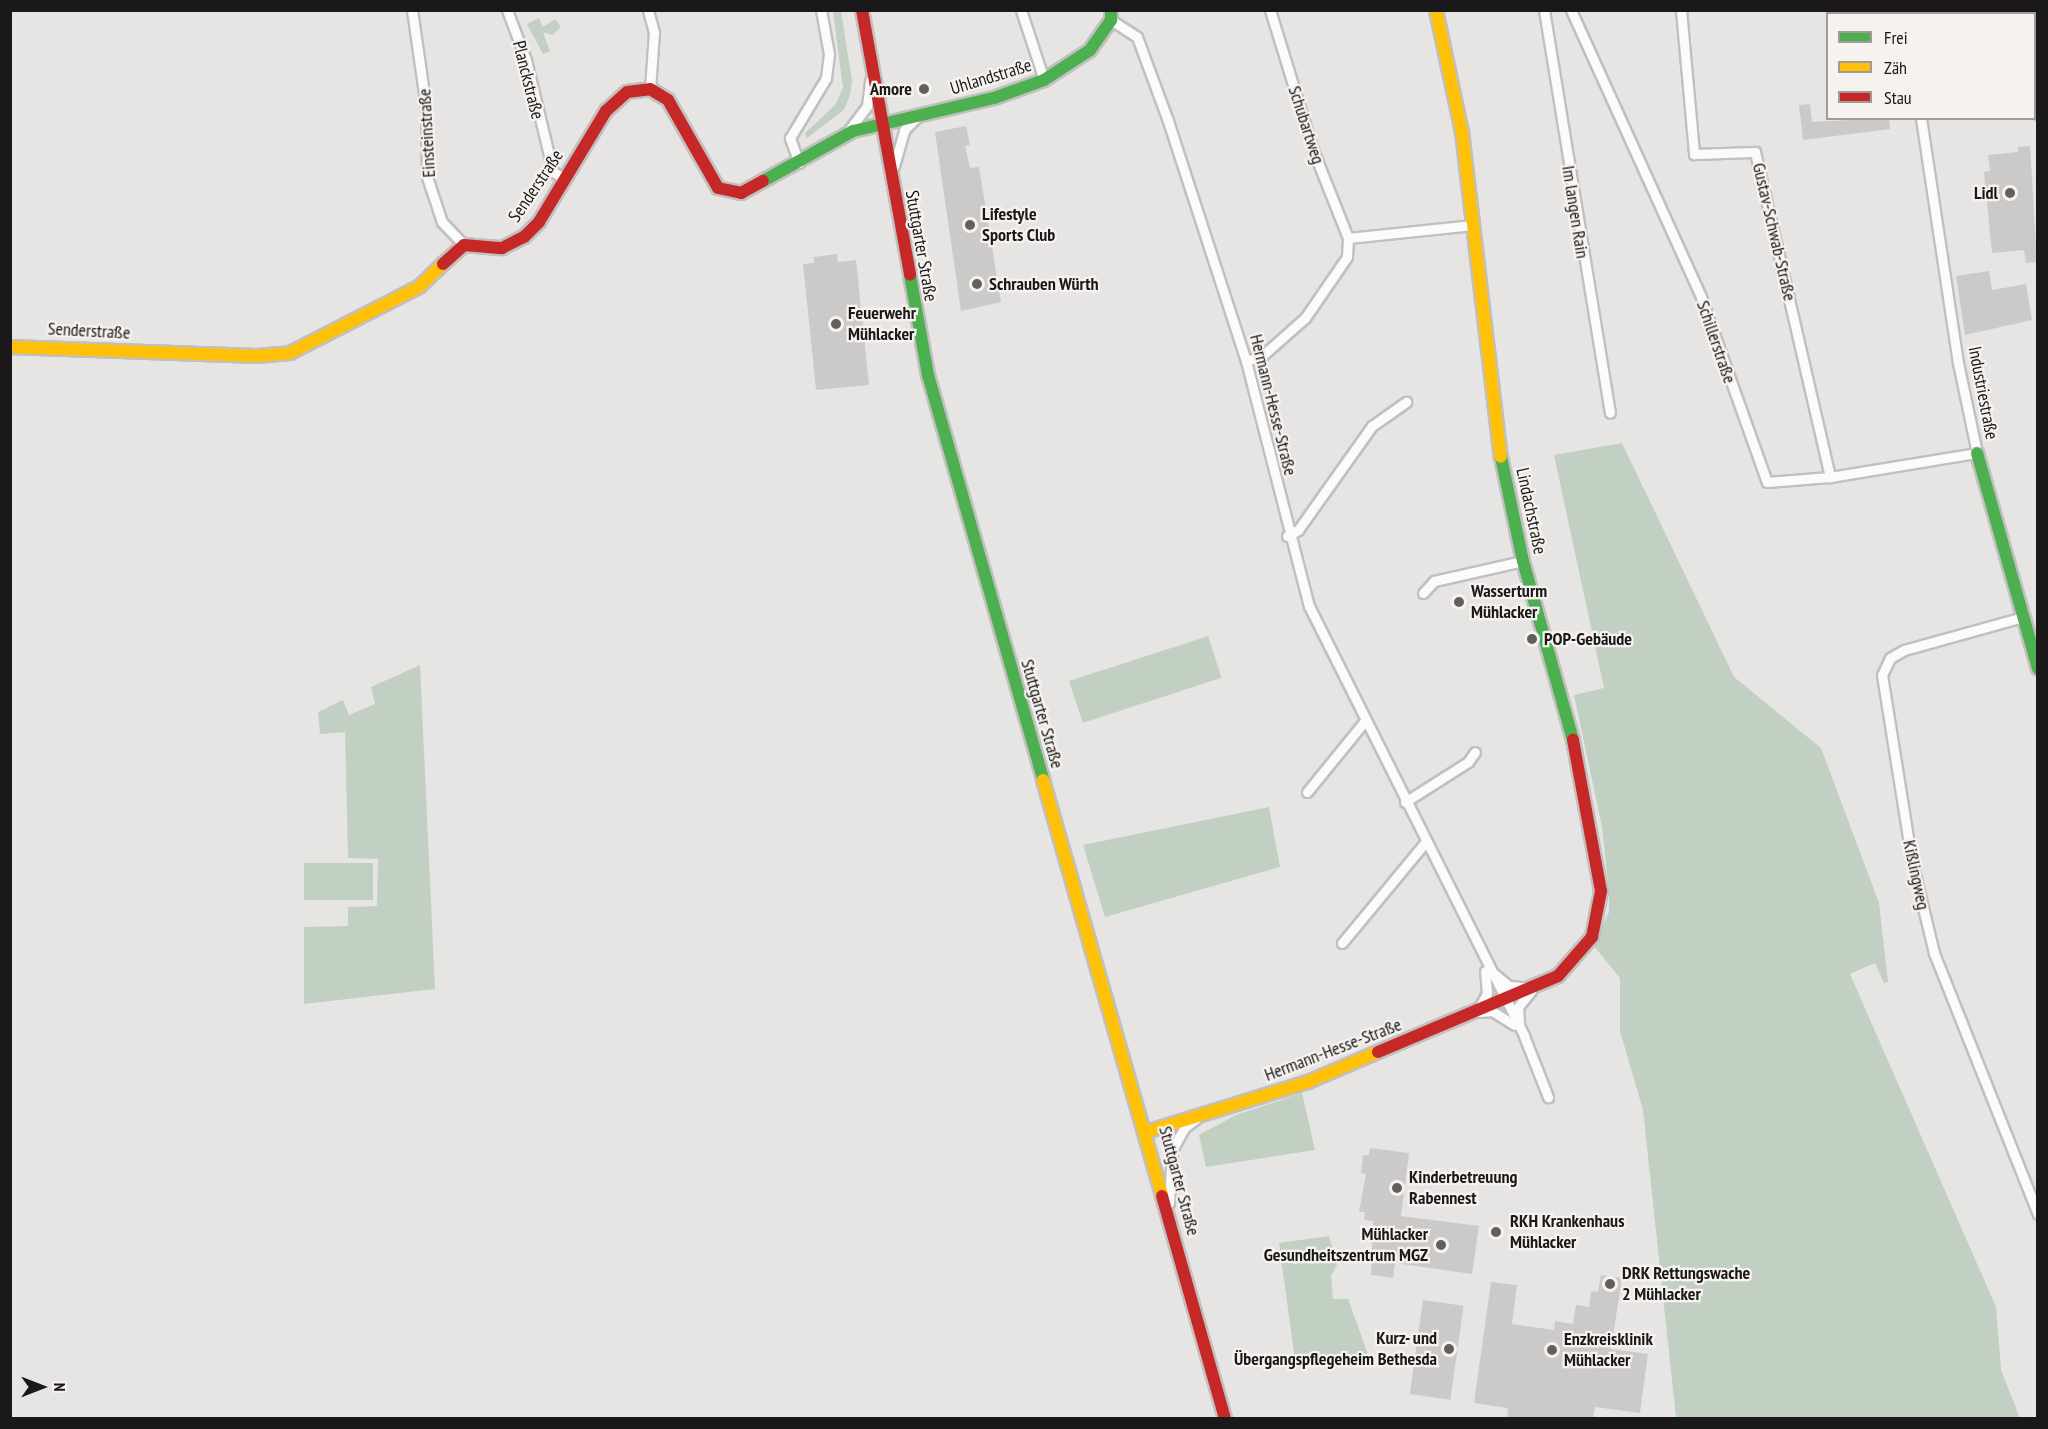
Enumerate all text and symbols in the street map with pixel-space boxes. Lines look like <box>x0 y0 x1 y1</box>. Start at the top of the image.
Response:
legend <box>1826 12 2036 120</box>
text: Frei <box>1884 26 1908 49</box>
street label: Planckstraße <box>508 38 548 122</box>
street label: Uhlandstraße <box>948 54 1034 100</box>
text: Zäh <box>1884 56 1907 79</box>
place label: Amore <box>870 78 912 100</box>
marker: Amore <box>917 82 931 96</box>
street label: Schubartweg <box>1283 83 1329 167</box>
text: Stau <box>1884 86 1912 109</box>
street label: Einsteinstraße <box>414 88 440 178</box>
street label: Senderstraße <box>504 146 568 226</box>
street label: Gustav-Schwab-Straße <box>1748 161 1800 303</box>
street label: Im langen Rain <box>1557 164 1593 260</box>
place label: Lidl <box>1974 182 1998 204</box>
marker: Lidl <box>2003 186 2017 200</box>
street label: Stuttgarter Straße <box>901 189 941 303</box>
place label: Lifestyle Sports Club <box>982 204 1056 246</box>
marker: Lifestyle Sports Club <box>963 218 977 232</box>
place label: Schrauben Würth <box>989 273 1099 295</box>
marker: Schrauben Würth <box>970 277 984 291</box>
street label: Schillerstraße <box>1692 298 1740 386</box>
place label: Feuerwehr Mühlacker <box>848 303 916 346</box>
marker: Feuerwehr Mühlacker <box>829 317 843 331</box>
street label: Senderstraße <box>47 318 131 344</box>
street label: Hermann-Hesse-Straße <box>1245 332 1301 478</box>
street label: Industriestraße <box>1963 345 2003 441</box>
street label: Lindachstraße <box>1511 466 1551 556</box>
place label: Wasserturm Mühlacker <box>1471 581 1547 624</box>
marker: Wasserturm Mühlacker <box>1452 595 1466 609</box>
place label: POP-Gebäude <box>1544 628 1632 650</box>
marker: POP-Gebäude <box>1525 632 1539 646</box>
street label: Stuttgarter Straße <box>1016 657 1068 771</box>
street label: Kißlingweg <box>1898 838 1934 912</box>
street label: Hermann-Hesse-Straße <box>1261 1014 1405 1086</box>
street label: Stuttgarter Straße <box>1154 1124 1204 1238</box>
place label: Kinderbetreuung Rabennest <box>1409 1167 1517 1210</box>
marker: Kinderbetreuung Rabennest <box>1390 1181 1404 1195</box>
place label: RKH Krankenhaus Mühlacker <box>1510 1211 1624 1254</box>
marker: RKH Krankenhaus Mühlacker <box>1487 1223 1505 1241</box>
place label: Mühlacker Gesundheitszentrum MGZ <box>1264 1224 1428 1266</box>
marker: Mühlacker Gesundheitszentrum MGZ <box>1432 1236 1450 1254</box>
place label: DRK Rettungswache 2 Mühlacker <box>1622 1263 1751 1306</box>
marker: DRK Rettungswache 2 Mühlacker <box>1603 1277 1617 1291</box>
place label: Kurz- und Übergangspflegeheim Bethesda <box>1234 1328 1437 1370</box>
place label: Enzkreisklinik Mühlacker <box>1564 1329 1653 1372</box>
marker: Kurz- und Übergangspflegeheim Bethesda <box>1442 1342 1456 1356</box>
marker: Enzkreisklinik Mühlacker <box>1545 1343 1559 1357</box>
north arrow <box>12 1357 72 1417</box>
text: N <box>50 1383 70 1391</box>

